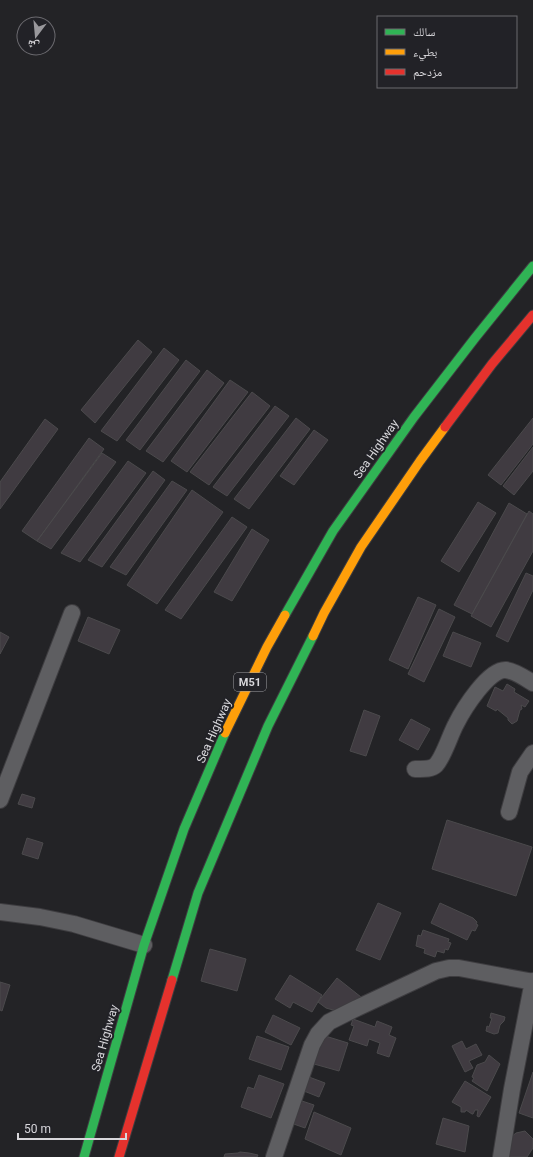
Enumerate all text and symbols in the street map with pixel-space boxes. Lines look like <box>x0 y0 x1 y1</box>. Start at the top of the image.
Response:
north arrow <box>16 16 56 56</box>
legend <box>377 16 517 88</box>
text: سالك <box>413 25 435 39</box>
text: ش <box>26 36 41 53</box>
text: بطيء <box>413 45 437 62</box>
text: مزدحم <box>413 65 442 80</box>
street label: Sea Highway <box>350 416 402 481</box>
road number: M51 <box>234 673 266 691</box>
street label: Sea Highway <box>194 696 235 765</box>
street label: Sea Highway <box>89 1003 121 1073</box>
scale bar <box>18 1115 126 1141</box>
text: 50 m <box>24 1122 51 1136</box>

